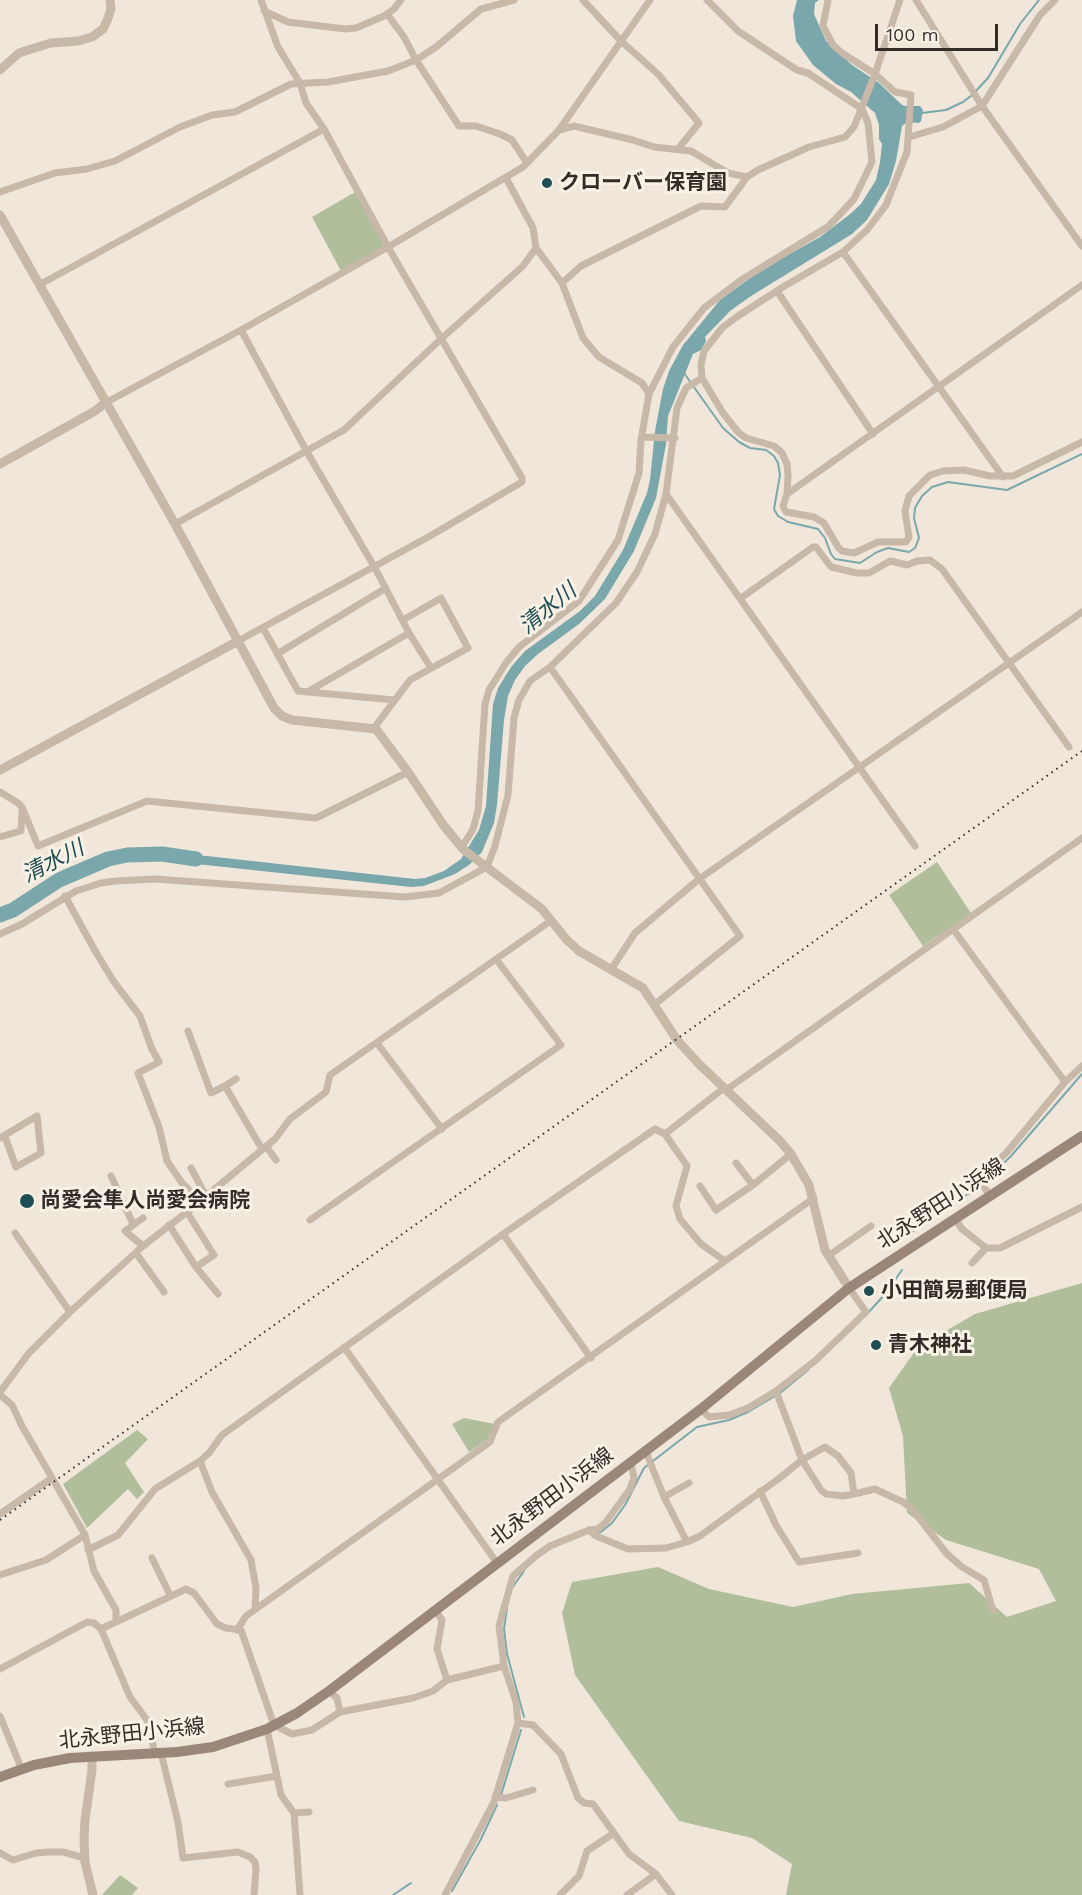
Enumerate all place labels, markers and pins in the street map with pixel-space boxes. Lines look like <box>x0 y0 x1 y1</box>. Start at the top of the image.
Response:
place label: クローバー保育園 <box>559 170 727 196</box>
marker: クローバー保育園 <box>540 176 554 190</box>
place label: 尚愛会隼人尚愛会病院 <box>40 1188 250 1214</box>
marker: 尚愛会隼人尚愛会病院 <box>18 1192 36 1210</box>
place label: 小田簡易郵便局 <box>881 1278 1028 1304</box>
marker: 小田簡易郵便局 <box>862 1284 876 1298</box>
place label: 青木神社 <box>888 1332 972 1358</box>
marker: 青木神社 <box>869 1338 883 1352</box>

